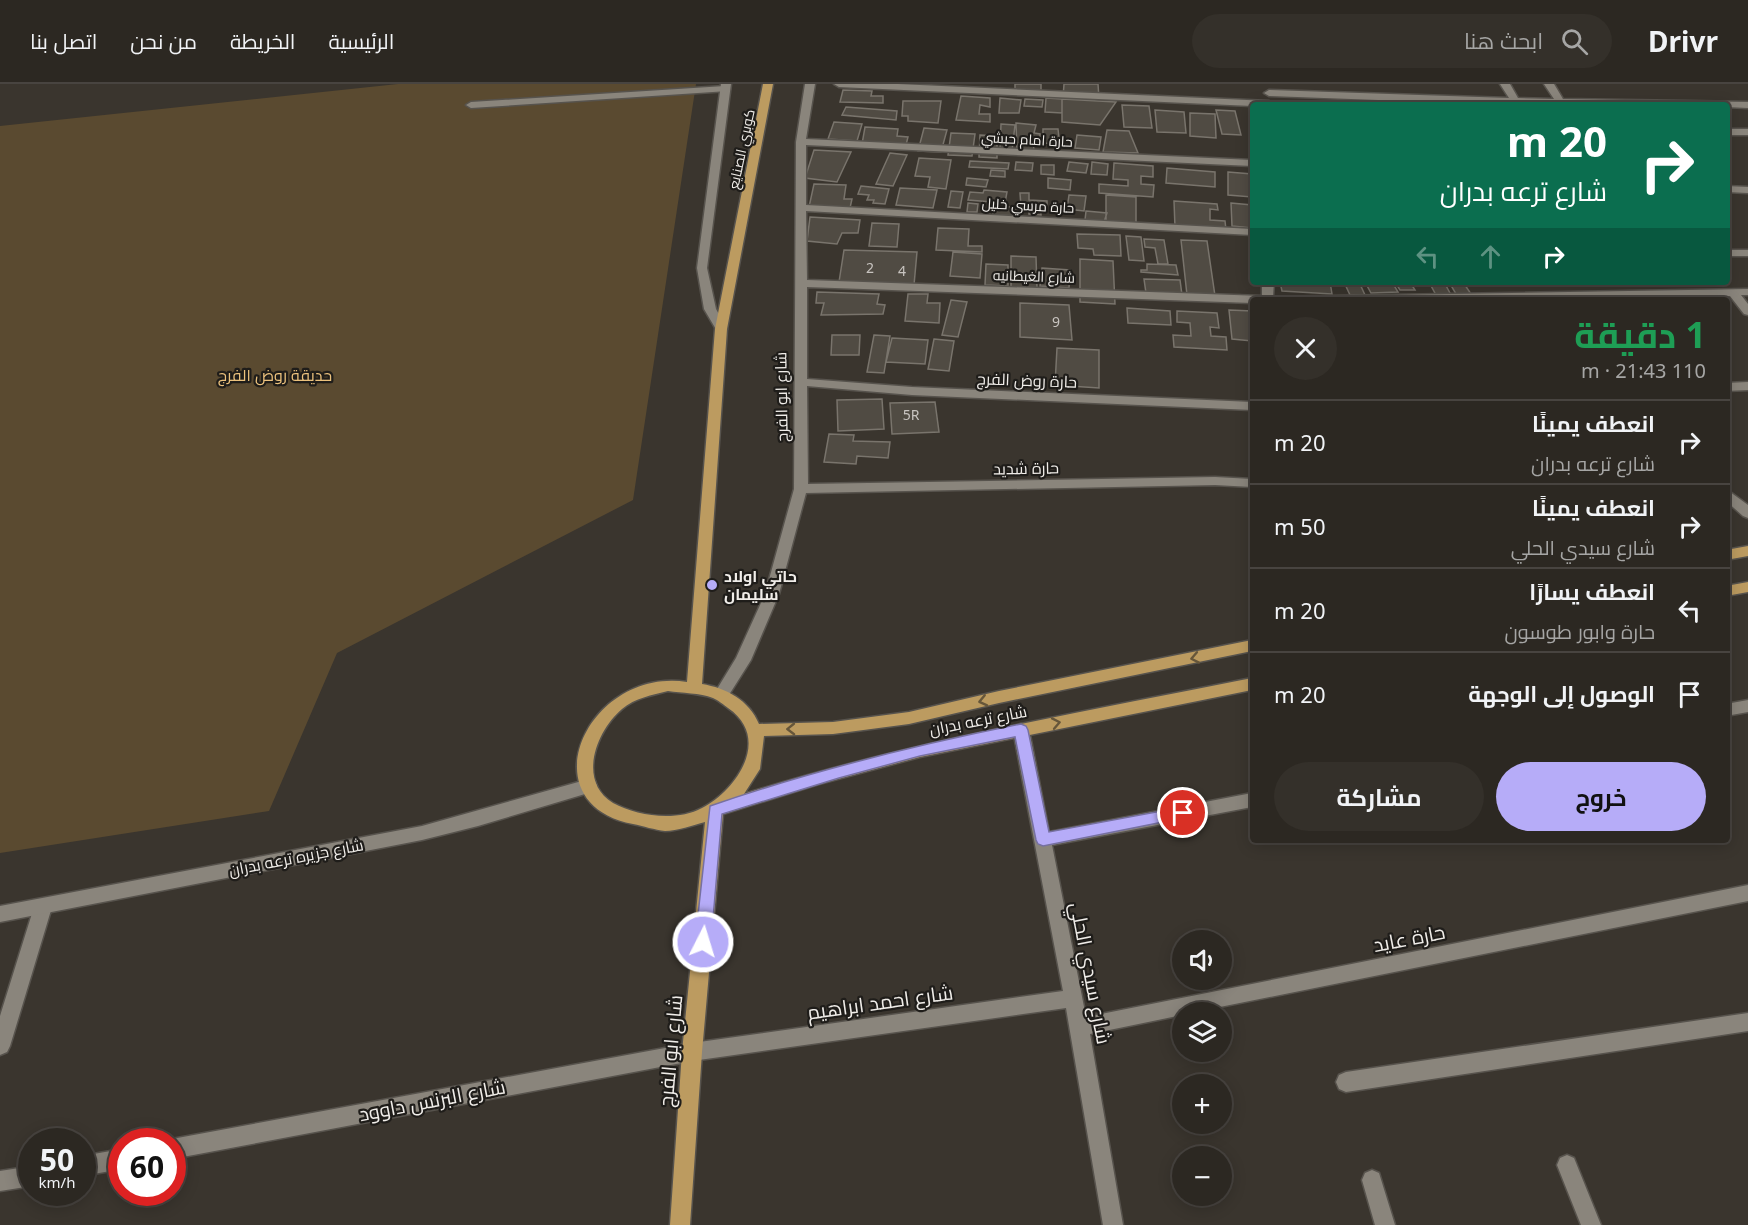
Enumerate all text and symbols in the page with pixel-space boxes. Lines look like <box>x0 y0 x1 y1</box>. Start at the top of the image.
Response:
search box <box>1192 14 1612 68</box>
text: Drivr <box>1648 22 1718 60</box>
text: ابحث هنا <box>1464 25 1543 55</box>
icon: search <box>1558 25 1591 58</box>
text: اتصل بنا <box>30 27 97 55</box>
text: من نحن <box>130 27 197 55</box>
text: الخريطة <box>230 27 295 55</box>
text: الرئيسية <box>328 27 394 55</box>
street label: كوبري الصنايع <box>723 107 762 191</box>
text: 20 m <box>1507 112 1607 169</box>
icon: right <box>1628 126 1706 204</box>
street label: حارة امام حبشي <box>981 127 1073 153</box>
text: شارع ترعه بدران <box>1440 172 1607 209</box>
street label: حارة مرسي خليل <box>981 193 1075 219</box>
icon: left <box>1411 240 1444 273</box>
icon: ahead <box>1474 240 1507 273</box>
icon: right <box>1537 240 1570 273</box>
house number: 2 <box>866 258 874 277</box>
house number: 4 <box>898 261 906 280</box>
street label: شارع الغيطانيه <box>993 265 1075 287</box>
text: 1 دقيقة <box>1574 310 1706 359</box>
house number: 9 <box>1052 312 1060 331</box>
button: close <box>1274 317 1337 380</box>
street label: شارع ابو الفرج <box>769 352 794 442</box>
text: 110 m · 21:43 <box>1581 357 1706 384</box>
park label: حديقة روض الفرج <box>218 364 332 387</box>
street label: حارة روض الفرج <box>976 367 1078 394</box>
house number: 5R <box>903 405 920 424</box>
text: انعطف يمينًا <box>1532 408 1655 438</box>
icon: right <box>1673 426 1706 459</box>
text: 20 m <box>1274 427 1325 457</box>
text: شارع ترعه بدران <box>1531 450 1655 477</box>
street label: حارة شديد <box>993 456 1059 480</box>
text: انعطف يمينًا <box>1532 492 1655 522</box>
icon: right <box>1673 510 1706 543</box>
text: 50 m <box>1274 511 1325 541</box>
text: شارع سيدي الحلي <box>1511 534 1655 561</box>
place label: حاتي اولاد سليمان <box>724 565 797 605</box>
text: انعطف يسارًا <box>1529 576 1655 606</box>
marker: حاتي اولاد سليمان <box>705 578 719 592</box>
icon: left <box>1673 594 1706 627</box>
text: 20 m <box>1274 595 1325 625</box>
text: حارة وابور طوسون <box>1504 618 1655 645</box>
one-way arrow <box>1190 651 1200 664</box>
text: الوصول إلى الوجهة <box>1468 678 1655 708</box>
icon: arrive <box>1673 678 1706 711</box>
text: 20 m <box>1274 679 1325 709</box>
one-way arrow <box>979 693 989 706</box>
street label: شارع ترعه بدران <box>927 700 1029 741</box>
one-way arrow <box>1051 717 1061 730</box>
one-way arrow <box>787 723 796 735</box>
button: مشاركة <box>1274 762 1484 831</box>
button: خروج <box>1496 762 1706 831</box>
pin <box>1157 787 1208 838</box>
icon: arrive <box>1166 796 1199 829</box>
street label: شارع جزيره ترعه بدران <box>227 833 365 882</box>
street label: شارع سيدي الحلي <box>1061 900 1118 1047</box>
position arrow <box>671 910 735 974</box>
street label: حارة عايد <box>1371 918 1447 958</box>
map controls <box>1172 930 1232 1206</box>
button: sound <box>1172 930 1232 990</box>
street label: شارع احمد ابراهيم <box>805 978 955 1027</box>
street label: شارع ابو الفرج <box>652 994 689 1108</box>
button: layers <box>1172 1002 1232 1062</box>
street label: شارع البرنس داوود <box>356 1073 508 1128</box>
button: + <box>1172 1074 1232 1134</box>
speed limit sign: 60 <box>108 1128 186 1206</box>
text: 50 <box>40 1139 74 1180</box>
button: − <box>1172 1146 1232 1206</box>
text: km/h <box>39 1172 75 1192</box>

